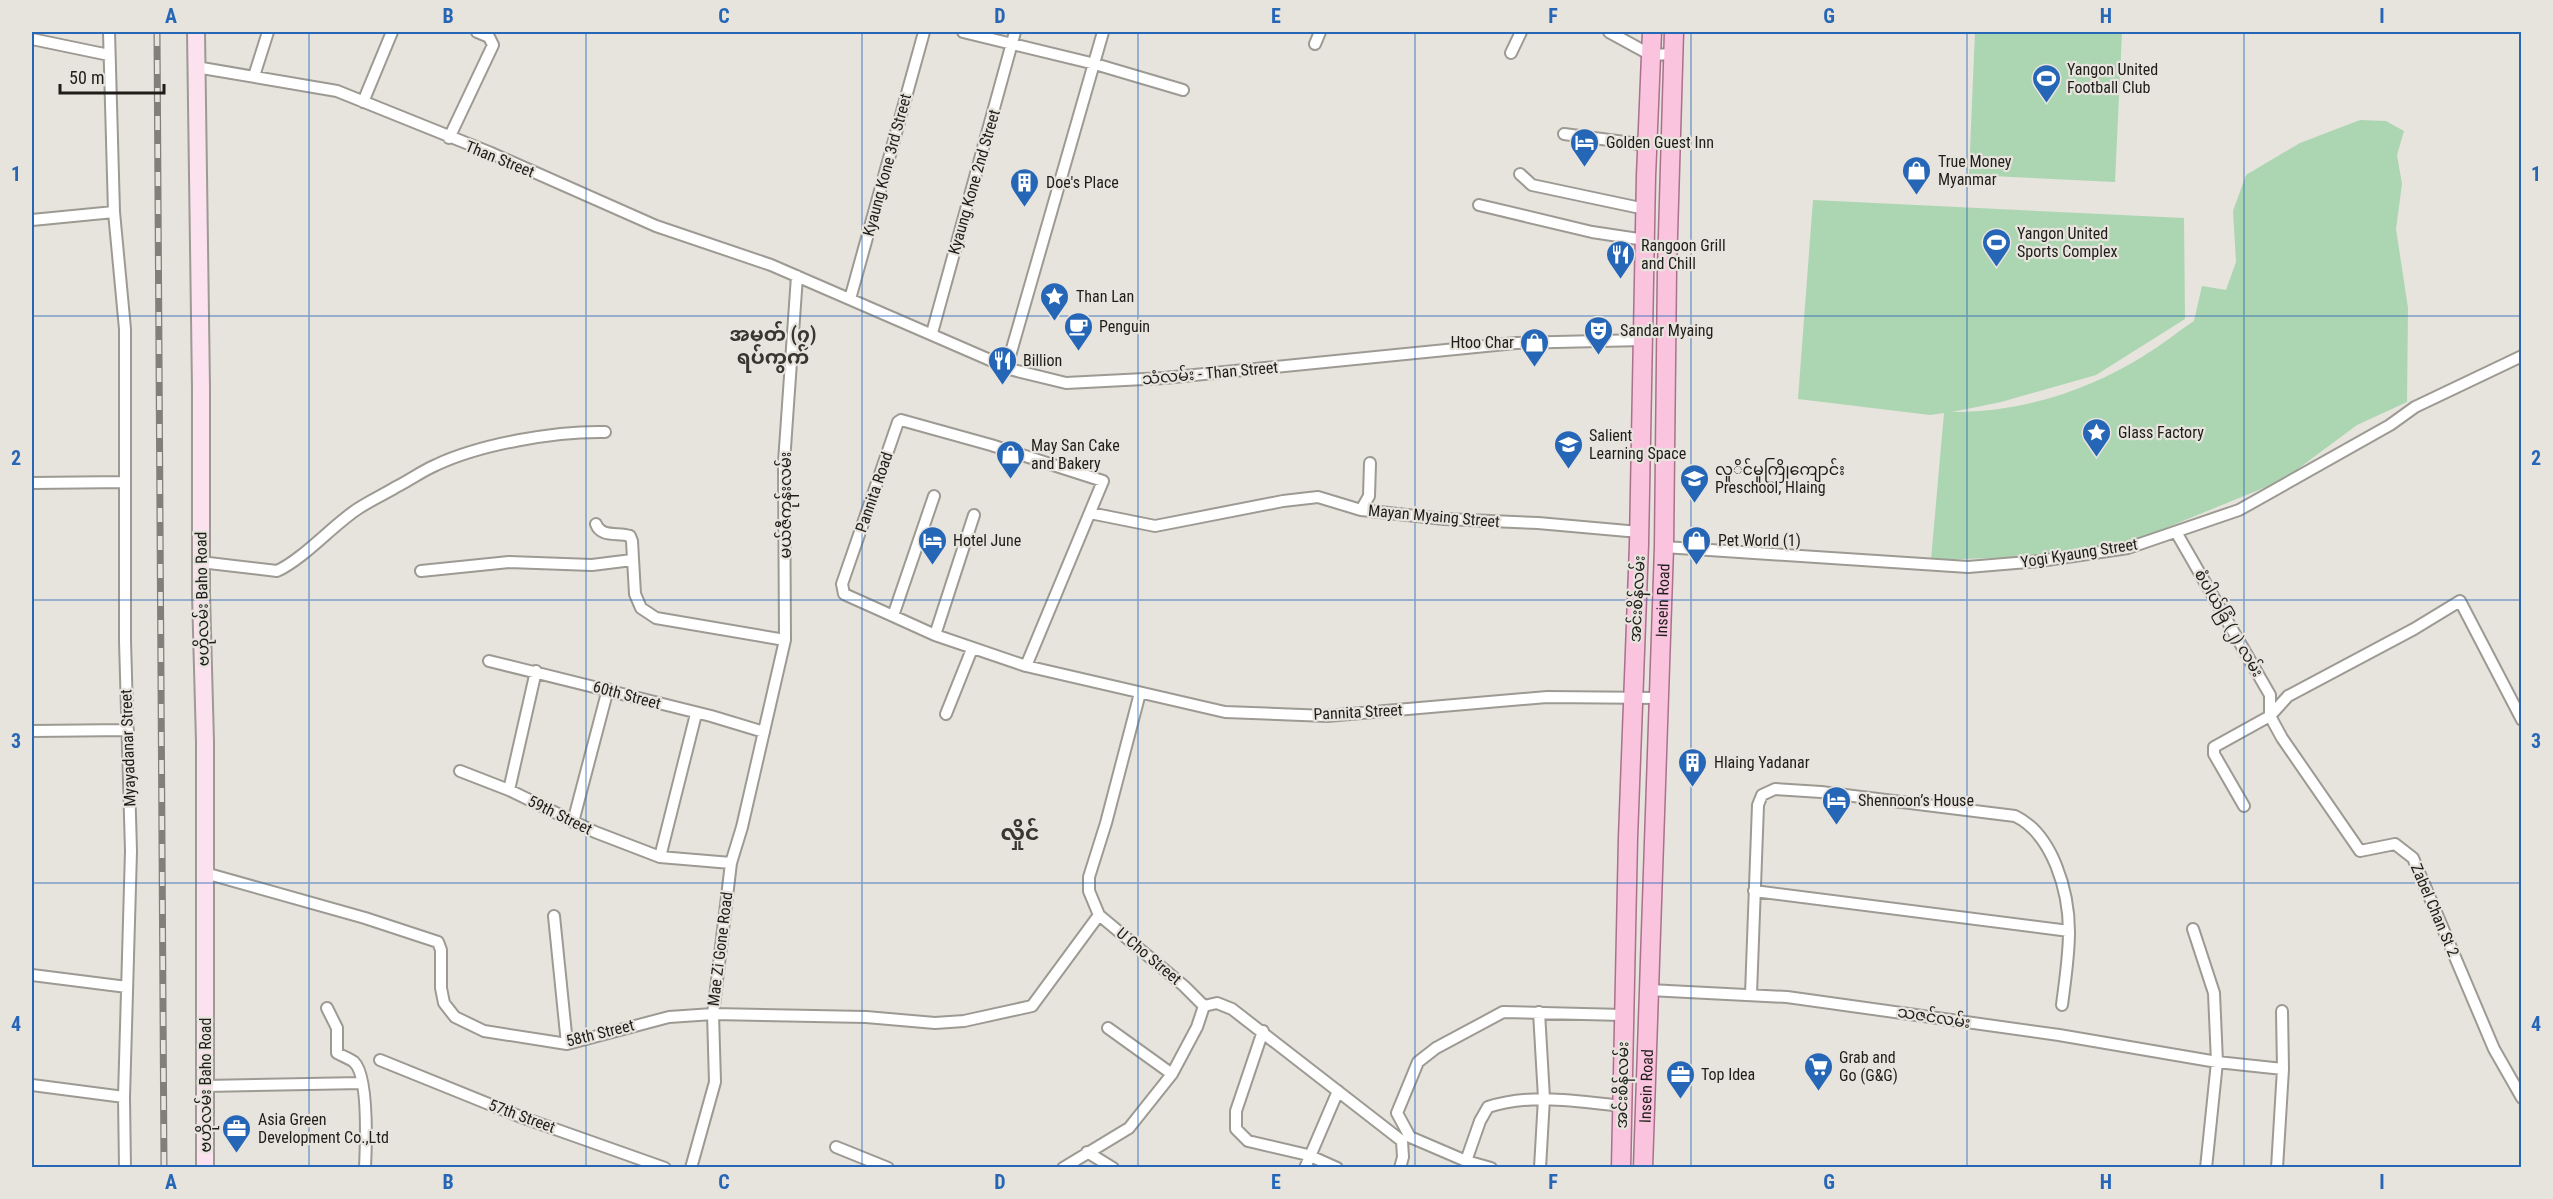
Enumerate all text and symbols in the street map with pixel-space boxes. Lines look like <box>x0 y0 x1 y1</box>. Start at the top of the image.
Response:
text: A <box>165 4 177 28</box>
text: B <box>442 4 454 28</box>
text: C <box>718 4 730 28</box>
text: D <box>994 4 1006 28</box>
text: E <box>1271 4 1281 28</box>
text: F <box>1548 4 1558 28</box>
text: G <box>1823 4 1835 28</box>
text: H <box>2100 4 2112 28</box>
text: I <box>2379 4 2385 28</box>
scale bar <box>60 57 164 95</box>
place label: Yangon United Football Club <box>2067 60 2158 97</box>
sports icon: Yangon United Football Club <box>2030 62 2062 104</box>
text: 50 m <box>69 67 104 88</box>
street label: Kyaung Kone 3rd Street <box>859 91 915 238</box>
street label: Kyaung Kone 2nd Street <box>944 107 1004 257</box>
hotel icon: Golden Guest Inn <box>1569 126 1601 168</box>
place label: Golden Guest Inn <box>1606 133 1714 152</box>
street label: Than Street <box>463 137 537 182</box>
place label: True Money Myanmar <box>1938 152 2012 189</box>
shop icon: True Money Myanmar <box>1901 154 1933 196</box>
text: 1 <box>11 162 21 186</box>
text: 1 <box>2531 162 2541 186</box>
building icon: Doe's Place <box>1009 166 1041 208</box>
place label: Doe's Place <box>1046 173 1119 192</box>
place label: Yangon United Sports Complex <box>2017 224 2117 261</box>
sports icon: Yangon United Sports Complex <box>1980 226 2012 268</box>
place label: Rangoon Grill and Chill <box>1641 236 1726 273</box>
restaurant icon: Rangoon Grill and Chill <box>1604 238 1636 280</box>
place icon: Than Lan <box>1039 280 1071 322</box>
place label: Than Lan <box>1076 287 1134 306</box>
cafe icon: Penguin <box>1062 310 1094 352</box>
theatre icon: Sandar Myaing <box>1583 314 1615 356</box>
place label: Penguin <box>1099 317 1150 336</box>
district label: အမှတ် (၇) ရပ်ကွက် <box>730 321 816 373</box>
place label: Sandar Myaing <box>1620 321 1713 340</box>
shop icon: Htoo Char <box>1519 326 1551 368</box>
place label: Htoo Char <box>1450 333 1514 352</box>
restaurant icon: Billion <box>986 344 1018 386</box>
place label: Billion <box>1023 351 1062 370</box>
street label: သံလမ်း - Than Street <box>1141 356 1279 388</box>
place icon: Glass Factory <box>2081 416 2113 458</box>
place label: Glass Factory <box>2118 423 2204 442</box>
place label: Salient Learning Space <box>1589 426 1686 463</box>
school or university icon: Salient Learning Space <box>1552 428 1584 470</box>
place label: May San Cake and Bakery <box>1031 436 1120 473</box>
shop icon: May San Cake and Bakery <box>994 438 1026 480</box>
text: 2 <box>11 446 21 470</box>
text: 2 <box>2531 446 2541 470</box>
street label: Pannita Road <box>851 449 897 535</box>
street label: မယ်ဇီကုန်းလမ်း <box>774 452 800 558</box>
place label: လှုိင်မူကြိုကျောင်း Preschool, Hlaing <box>1715 458 1845 497</box>
school or university icon: လှုိင်မူကြိုကျောင်း Preschool, Hlaing <box>1678 462 1710 504</box>
street label: Mayan Myaing Street <box>1367 501 1501 531</box>
hotel icon: Hotel June <box>916 524 948 566</box>
shop icon: Pet World (1) <box>1681 524 1713 566</box>
street label: ဗဟိုလမ်း Baho Road <box>189 531 218 667</box>
place label: Hotel June <box>953 531 1021 550</box>
place label: Pet World (1) <box>1718 531 1801 550</box>
street label: Yogi Kyaung Street <box>2019 534 2139 572</box>
street label: အင်းစိန်လမ်း <box>1623 555 1653 643</box>
street label: Insein Road <box>1651 563 1673 638</box>
street label: စံပါယ်ခြံ (၂) လမ်း <box>2187 565 2269 682</box>
street label: 60th Street <box>591 677 663 713</box>
street label: Myayadanar Street <box>116 689 140 807</box>
street label: Pannita Street <box>1313 700 1403 724</box>
text: 3 <box>11 729 21 753</box>
text: 3 <box>2531 729 2541 753</box>
building icon: Hlaing Yadanar <box>1677 746 1709 788</box>
place label: Hlaing Yadanar <box>1714 753 1810 772</box>
hotel icon: Shennoon’s House <box>1821 784 1853 826</box>
street label: 59th Street <box>525 791 596 839</box>
place label: Shennoon’s House <box>1858 791 1974 810</box>
district label: လှိုင် <box>1001 817 1039 850</box>
street label: Zabel Chan St 2 <box>2407 861 2463 959</box>
street label: Mae Zi Gone Road <box>704 891 736 1007</box>
street label: U Cho Street <box>1113 923 1185 989</box>
street label: သဇင်လမ်း <box>1896 1000 1972 1032</box>
text: 4 <box>11 1012 21 1036</box>
text: 4 <box>2531 1012 2541 1036</box>
street label: 58th Street <box>564 1015 636 1051</box>
street label: ဗဟိုလမ်း Baho Road <box>194 1018 220 1152</box>
street label: အင်းစိန်လမ်း <box>1610 1041 1636 1129</box>
place label: Grab and Go (G&G) <box>1839 1048 1898 1085</box>
street label: Insein Road <box>1635 1049 1657 1123</box>
supermarket icon: Grab and Go (G&G) <box>1802 1050 1834 1092</box>
office icon: Top Idea <box>1664 1058 1696 1100</box>
place label: Top Idea <box>1701 1065 1755 1084</box>
street label: 57th Street <box>486 1095 558 1137</box>
place label: Asia Green Development Co.,Ltd <box>258 1110 389 1147</box>
office icon: Asia Green Development Co.,Ltd <box>221 1112 253 1154</box>
text: A <box>165 1170 177 1194</box>
text: B <box>442 1170 454 1194</box>
text: C <box>718 1170 730 1194</box>
text: D <box>994 1170 1006 1194</box>
text: E <box>1271 1170 1281 1194</box>
text: F <box>1548 1170 1558 1194</box>
text: G <box>1823 1170 1835 1194</box>
text: H <box>2100 1170 2112 1194</box>
text: I <box>2379 1170 2385 1194</box>

